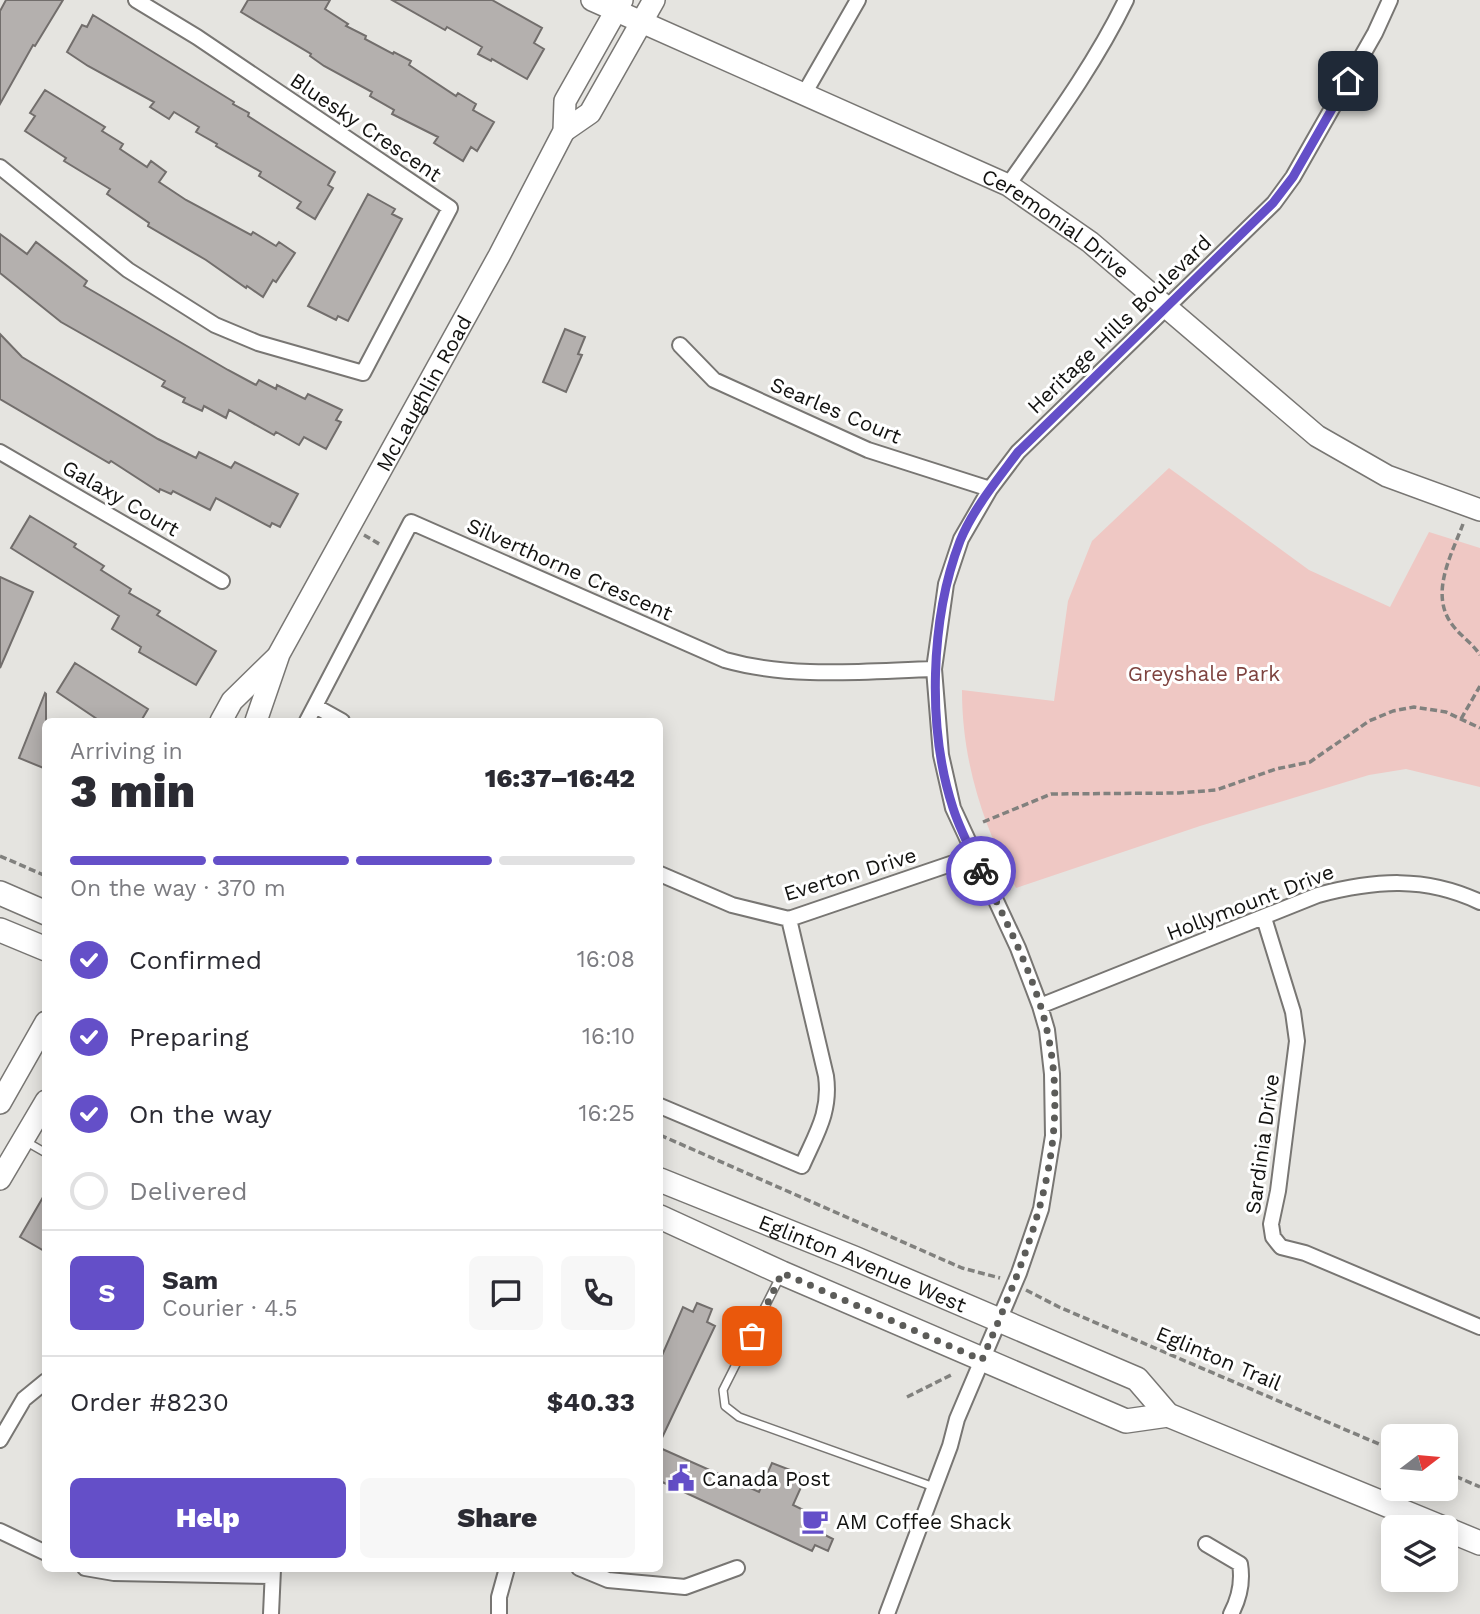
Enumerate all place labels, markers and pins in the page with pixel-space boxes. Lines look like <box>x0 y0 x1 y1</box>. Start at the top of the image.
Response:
pin <box>1318 51 1378 111</box>
pin <box>722 1306 782 1366</box>
public building icon: Canada Post <box>666 1463 696 1493</box>
place label: Canada Post <box>702 1466 830 1491</box>
cafe icon: AM Coffee Shack <box>800 1506 830 1536</box>
place label: AM Coffee Shack <box>836 1509 1011 1534</box>

